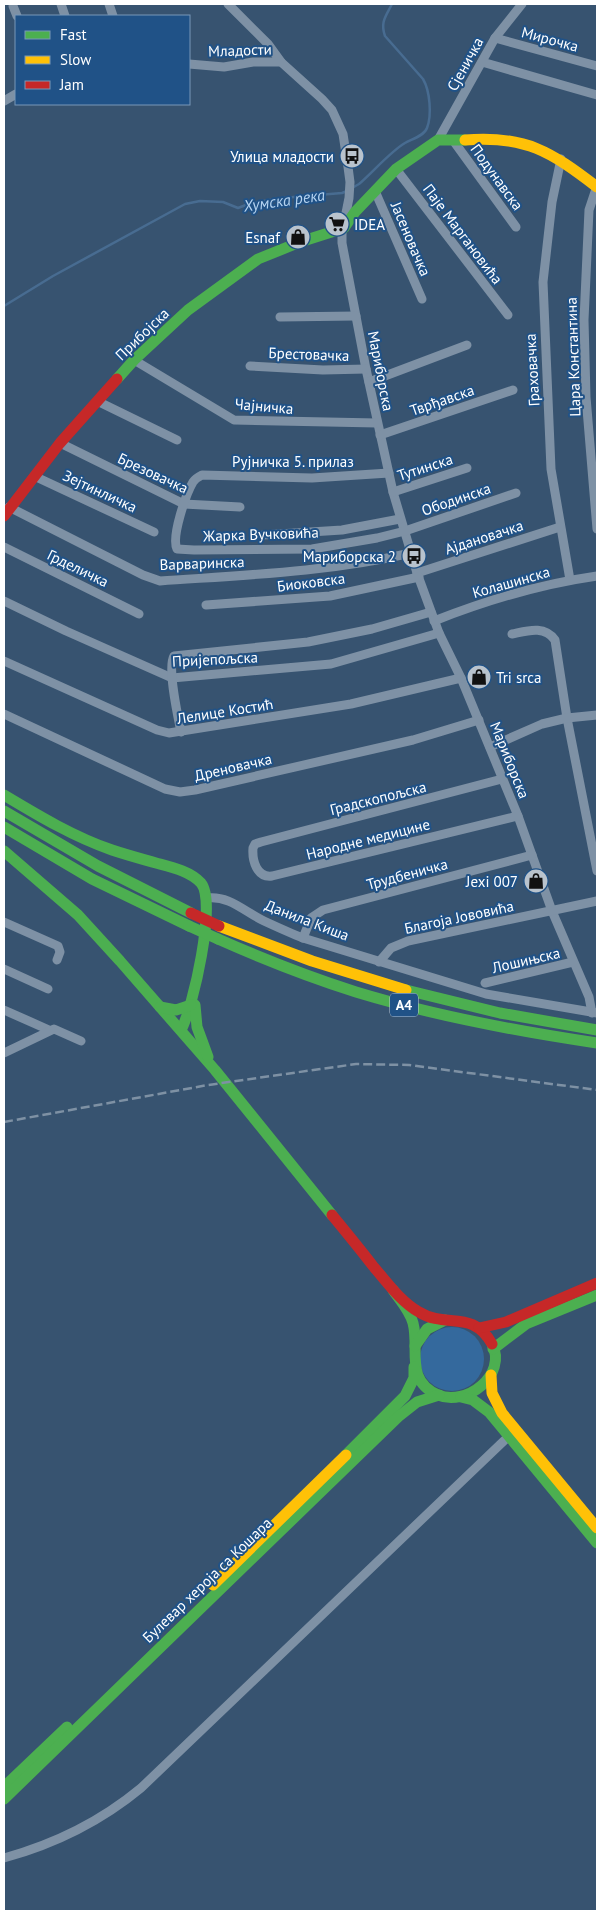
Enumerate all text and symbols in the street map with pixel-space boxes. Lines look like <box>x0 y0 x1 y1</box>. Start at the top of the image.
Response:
legend <box>15 15 190 105</box>
street label: Мирочка <box>519 22 581 56</box>
text: Fast <box>60 25 87 44</box>
street label: Сјеничка <box>443 34 487 94</box>
street label: Младости <box>208 39 272 61</box>
text: Slow <box>60 50 91 69</box>
text: Jam <box>59 75 84 94</box>
street label: Подунавска <box>467 140 527 214</box>
bus stop icon: Улица младости <box>339 143 365 169</box>
place label: Улица младости <box>230 147 334 166</box>
street label: Паје Маргановића <box>419 180 507 288</box>
water label: Хумска река <box>241 184 326 216</box>
street label: Јасеновачка <box>386 198 435 279</box>
supermarket icon: IDEA <box>324 211 350 237</box>
place label: IDEA <box>354 215 385 234</box>
shop icon: Esnaf <box>285 224 311 250</box>
place label: Esnaf <box>245 228 281 247</box>
street label: Цара Константина <box>561 297 585 417</box>
street label: Прибојска <box>111 304 173 364</box>
street label: Мариборска <box>364 329 398 413</box>
street label: Граховачка <box>521 333 543 407</box>
street label: Брестовачка <box>268 343 350 365</box>
street label: Тврђавска <box>407 380 477 420</box>
street label: Чајничка <box>234 394 294 418</box>
street label: Брезовачка <box>115 448 191 498</box>
street label: Тутинска <box>395 449 455 485</box>
street label: Рујничка 5. прилаз <box>232 452 354 471</box>
street label: Зејтинличка <box>60 466 140 516</box>
street label: Ободинска <box>419 478 493 520</box>
street label: Ајдановачка <box>442 515 526 559</box>
street label: Жарка Вучковића <box>202 522 319 546</box>
bus stop icon: Мариборска 2 <box>401 543 427 569</box>
street label: Грделичка <box>44 545 112 591</box>
place label: Мариборска 2 <box>303 547 396 566</box>
street label: Варваринска <box>159 552 245 574</box>
street label: Колашинска <box>470 562 552 602</box>
street label: Биоковска <box>276 568 346 596</box>
street label: Пријепољска <box>172 647 258 671</box>
shop icon: Tri srca <box>466 664 492 690</box>
place label: Tri srca <box>496 668 542 687</box>
street label: Лелице Костић <box>174 694 275 728</box>
street label: Мариборска <box>486 719 534 801</box>
street label: Дреновачка <box>192 749 274 785</box>
street label: Градскопољска <box>328 777 428 819</box>
street label: Народне медицине <box>304 814 432 864</box>
street label: Трудбеничка <box>364 854 450 894</box>
shop icon: Jexi 007 <box>523 868 549 894</box>
place label: Jexi 007 <box>465 872 518 891</box>
street label: Данила Киша <box>262 895 352 945</box>
street label: Благоја Јововића <box>403 896 515 938</box>
street label: Лошињска <box>489 943 562 977</box>
road number: A4 <box>390 994 418 1016</box>
street label: Булевар хероја са Кошара <box>138 1513 276 1647</box>

